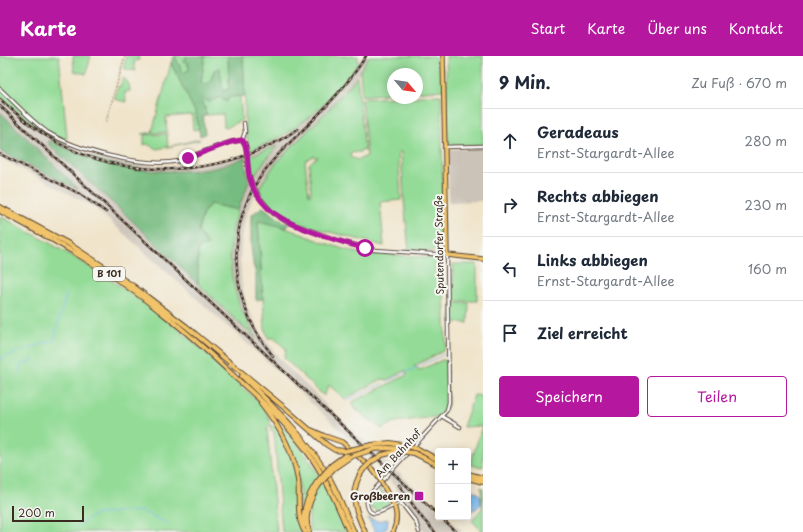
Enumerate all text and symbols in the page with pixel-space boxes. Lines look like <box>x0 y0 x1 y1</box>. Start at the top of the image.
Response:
text: Karte <box>20 14 77 42</box>
text: Start <box>530 18 565 39</box>
text: Karte <box>587 18 625 39</box>
text: Über uns <box>647 18 707 39</box>
text: Kontakt <box>729 18 783 39</box>
north arrow <box>387 68 423 104</box>
text: 9 Min. <box>499 69 551 95</box>
text: Zu Fuß · 670 m <box>691 73 787 92</box>
text: Geradeaus <box>537 120 619 143</box>
icon: ahead <box>499 130 521 152</box>
text: 280 m <box>745 131 787 150</box>
text: Ernst-Stargardt-Allee <box>537 143 675 162</box>
route end <box>179 149 197 167</box>
text: Rechts abbiegen <box>537 184 658 207</box>
icon: right <box>499 194 521 216</box>
street label: Sputendorfer Straße <box>430 195 447 295</box>
text: 230 m <box>745 195 787 214</box>
text: Ernst-Stargardt-Allee <box>537 207 675 226</box>
route start <box>356 239 374 257</box>
text: Links abbiegen <box>537 248 648 271</box>
icon: left <box>499 258 521 280</box>
text: 160 m <box>748 259 787 278</box>
road number: B 101 <box>93 267 125 281</box>
text: Ernst-Stargardt-Allee <box>537 271 675 290</box>
text: Ziel erreicht <box>537 321 628 344</box>
icon: arrive <box>499 322 521 344</box>
button: Speichern <box>499 376 639 417</box>
button: Teilen <box>647 376 787 417</box>
street label: Am Bahnhof <box>371 425 425 480</box>
map controls <box>435 448 471 520</box>
button: + <box>435 448 471 484</box>
button: − <box>435 484 471 520</box>
place label: Großbeeren <box>350 488 410 503</box>
marker: Großbeeren <box>413 490 425 502</box>
scale bar <box>12 504 84 523</box>
text: 200 m <box>18 504 55 521</box>

